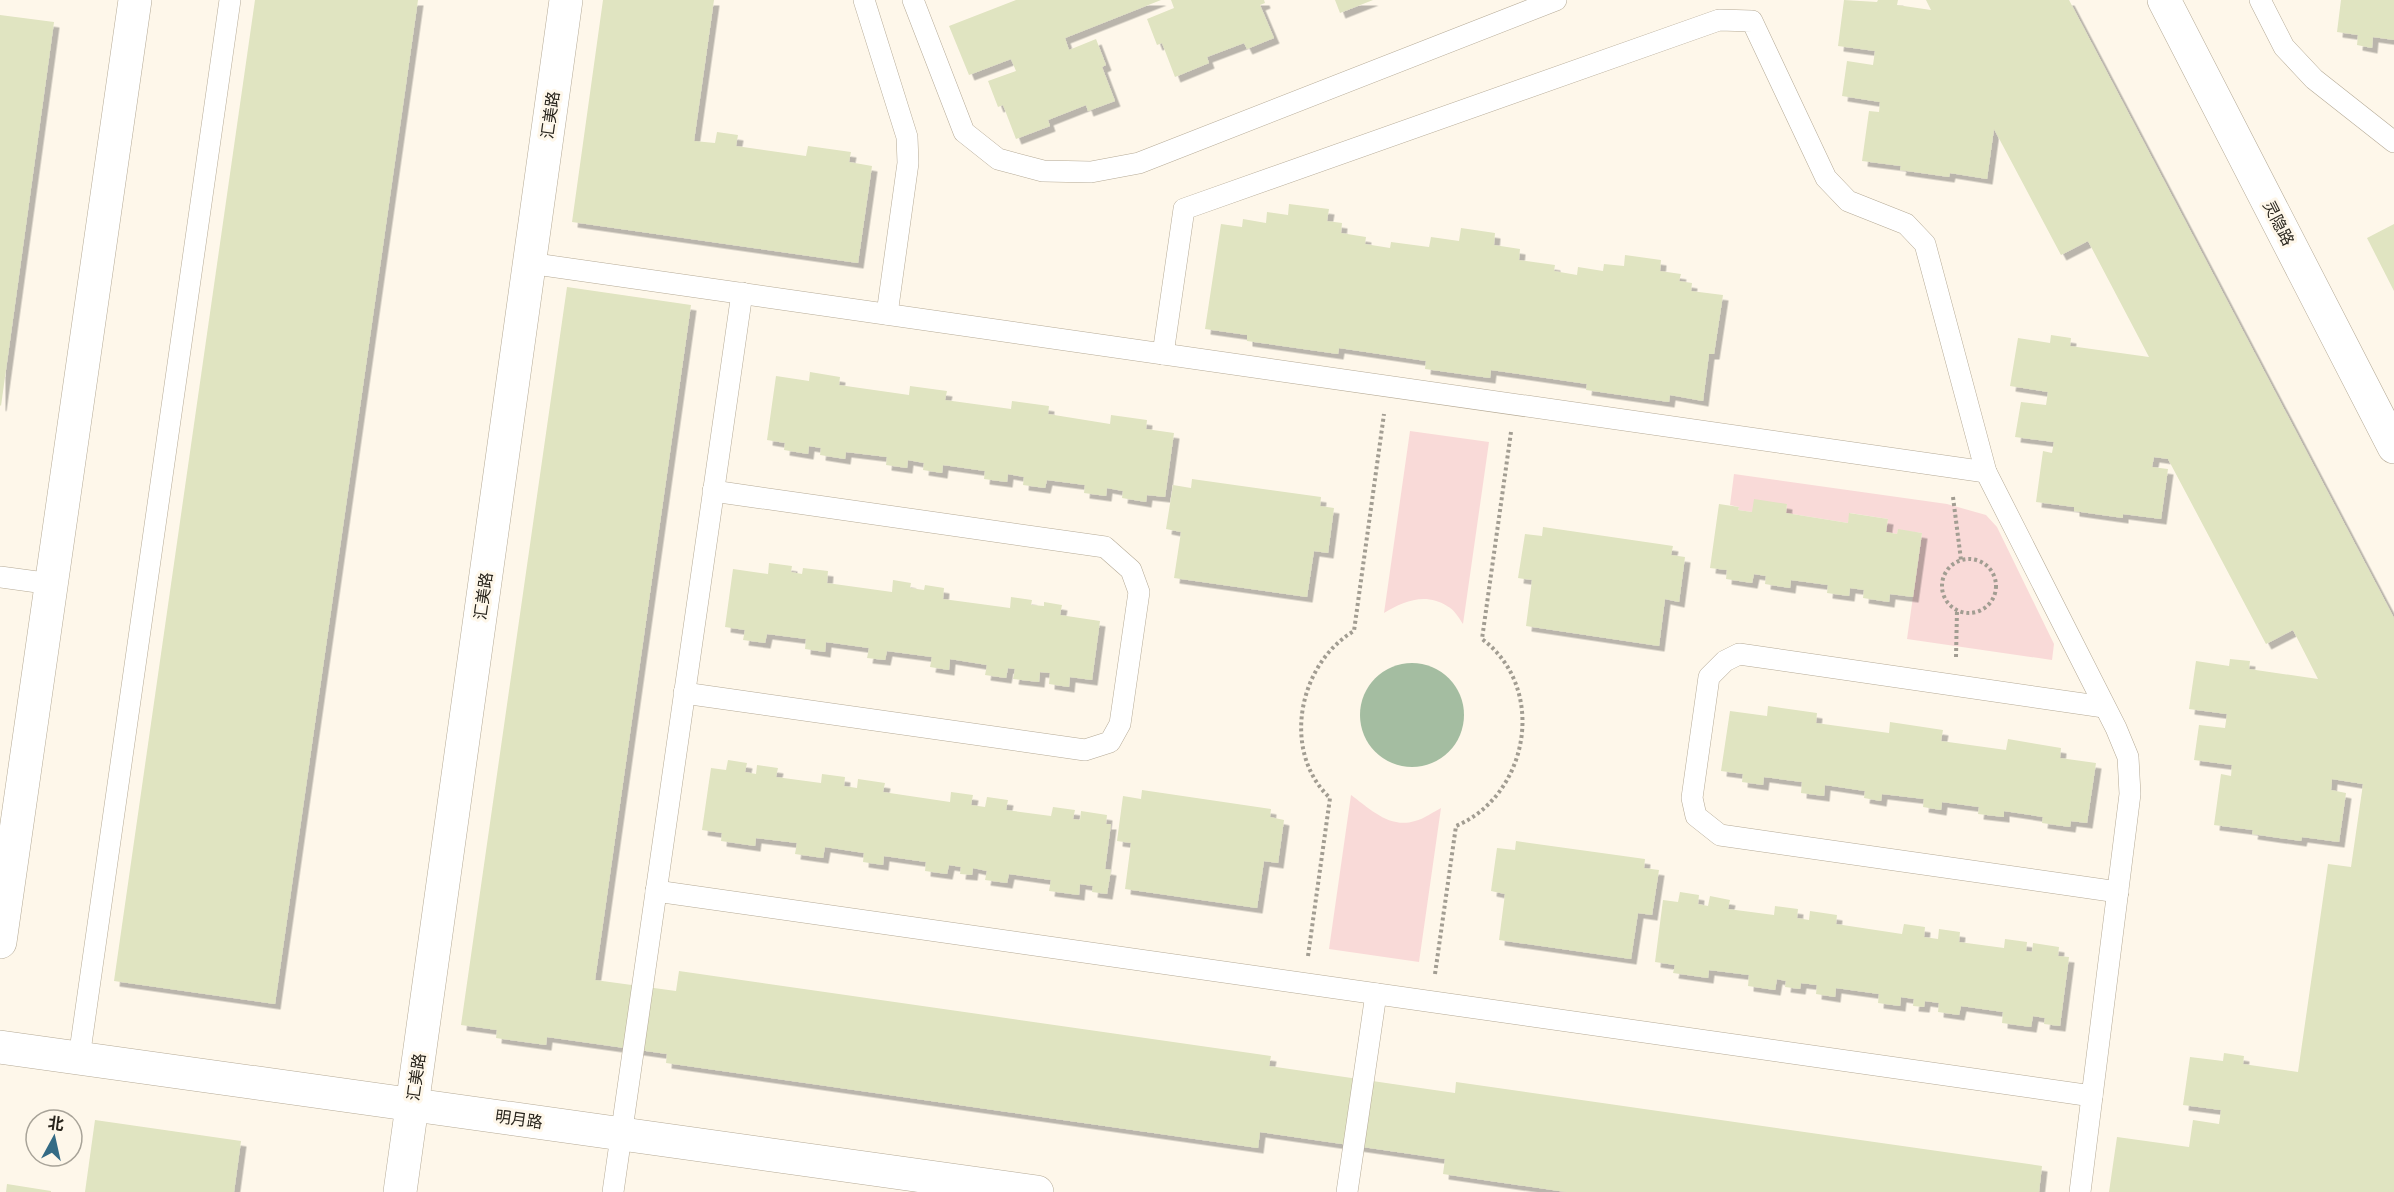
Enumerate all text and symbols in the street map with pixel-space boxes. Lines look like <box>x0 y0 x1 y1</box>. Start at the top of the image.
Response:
street label: 汇美路 <box>537 90 563 140</box>
street label: 灵隐路 <box>2259 197 2299 249</box>
street label: 汇美路 <box>470 571 496 621</box>
street label: 汇美路 <box>403 1052 429 1102</box>
street label: 明月路 <box>494 1106 544 1132</box>
north arrow <box>24 1108 84 1168</box>
text: 北 <box>47 1112 65 1134</box>

